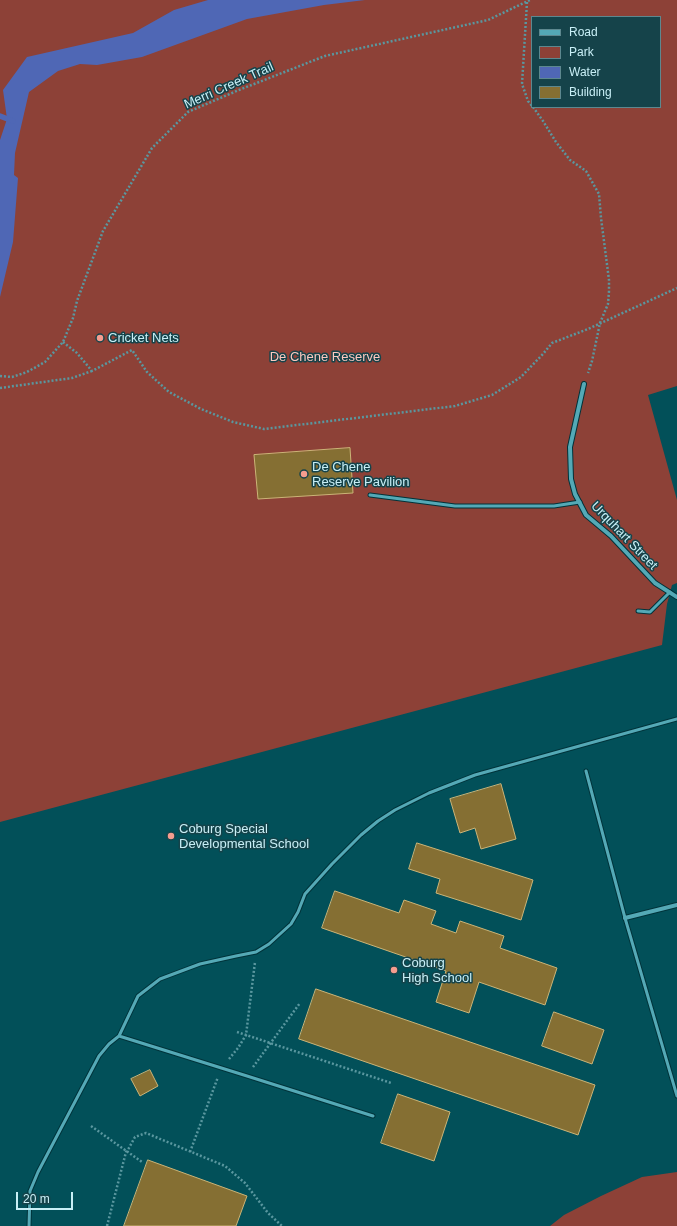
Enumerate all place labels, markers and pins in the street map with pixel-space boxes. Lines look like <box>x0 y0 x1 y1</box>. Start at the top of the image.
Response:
place label: Cricket Nets <box>108 330 179 346</box>
marker: Cricket Nets <box>95 333 105 343</box>
place label: De Chene Reserve Pavilion <box>312 459 410 490</box>
marker: De Chene Reserve Pavilion <box>299 469 309 479</box>
place label: Coburg Special Developmental School <box>179 821 309 852</box>
marker: Coburg Special Developmental School <box>166 831 176 841</box>
place label: Coburg High School <box>402 955 472 986</box>
marker: Coburg High School <box>389 965 399 975</box>

